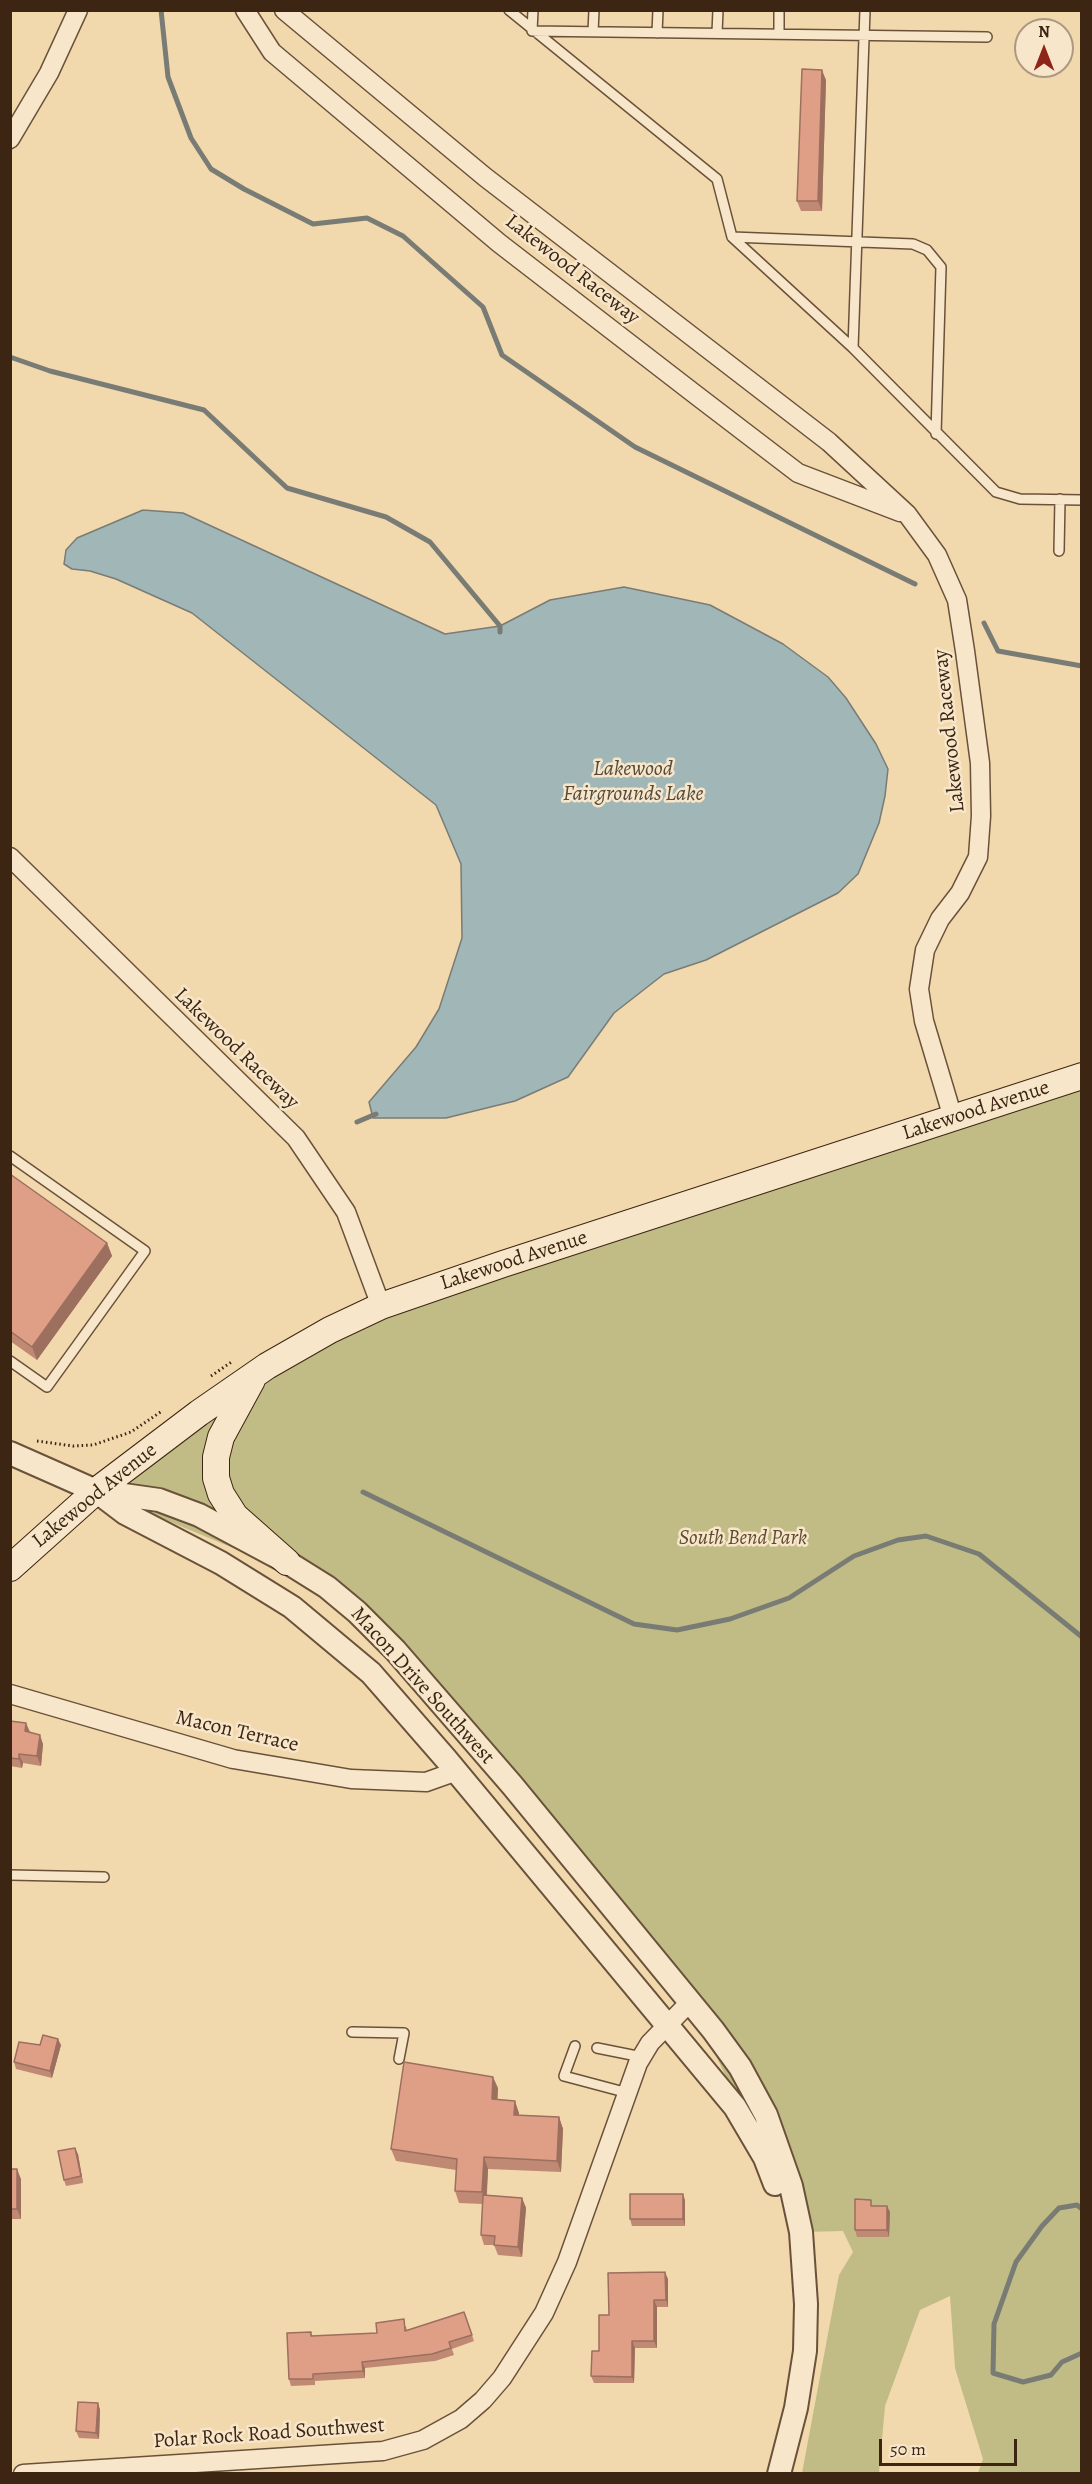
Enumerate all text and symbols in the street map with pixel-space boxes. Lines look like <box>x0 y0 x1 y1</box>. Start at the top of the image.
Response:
north arrow <box>1014 18 1074 78</box>
text: N <box>1038 21 1050 43</box>
street label: Lakewood Raceway <box>500 210 644 330</box>
street label: Lakewood Raceway <box>929 648 971 814</box>
water label: Lakewood Fairgrounds Lake <box>563 757 703 808</box>
street label: Lakewood Raceway <box>168 983 304 1115</box>
street label: Lakewood Avenue <box>899 1075 1053 1147</box>
street label: Lakewood Avenue <box>437 1225 591 1297</box>
street label: Lakewood Avenue <box>28 1438 162 1554</box>
park label: South Bend Park <box>679 1526 807 1552</box>
street label: Macon Drive Southwest <box>345 1602 499 1770</box>
street label: Macon Terrace <box>173 1706 301 1758</box>
street label: Polar Rock Road Southwest <box>153 2413 385 2455</box>
scale bar <box>882 2427 1020 2465</box>
text: 50 m <box>890 2437 926 2461</box>

